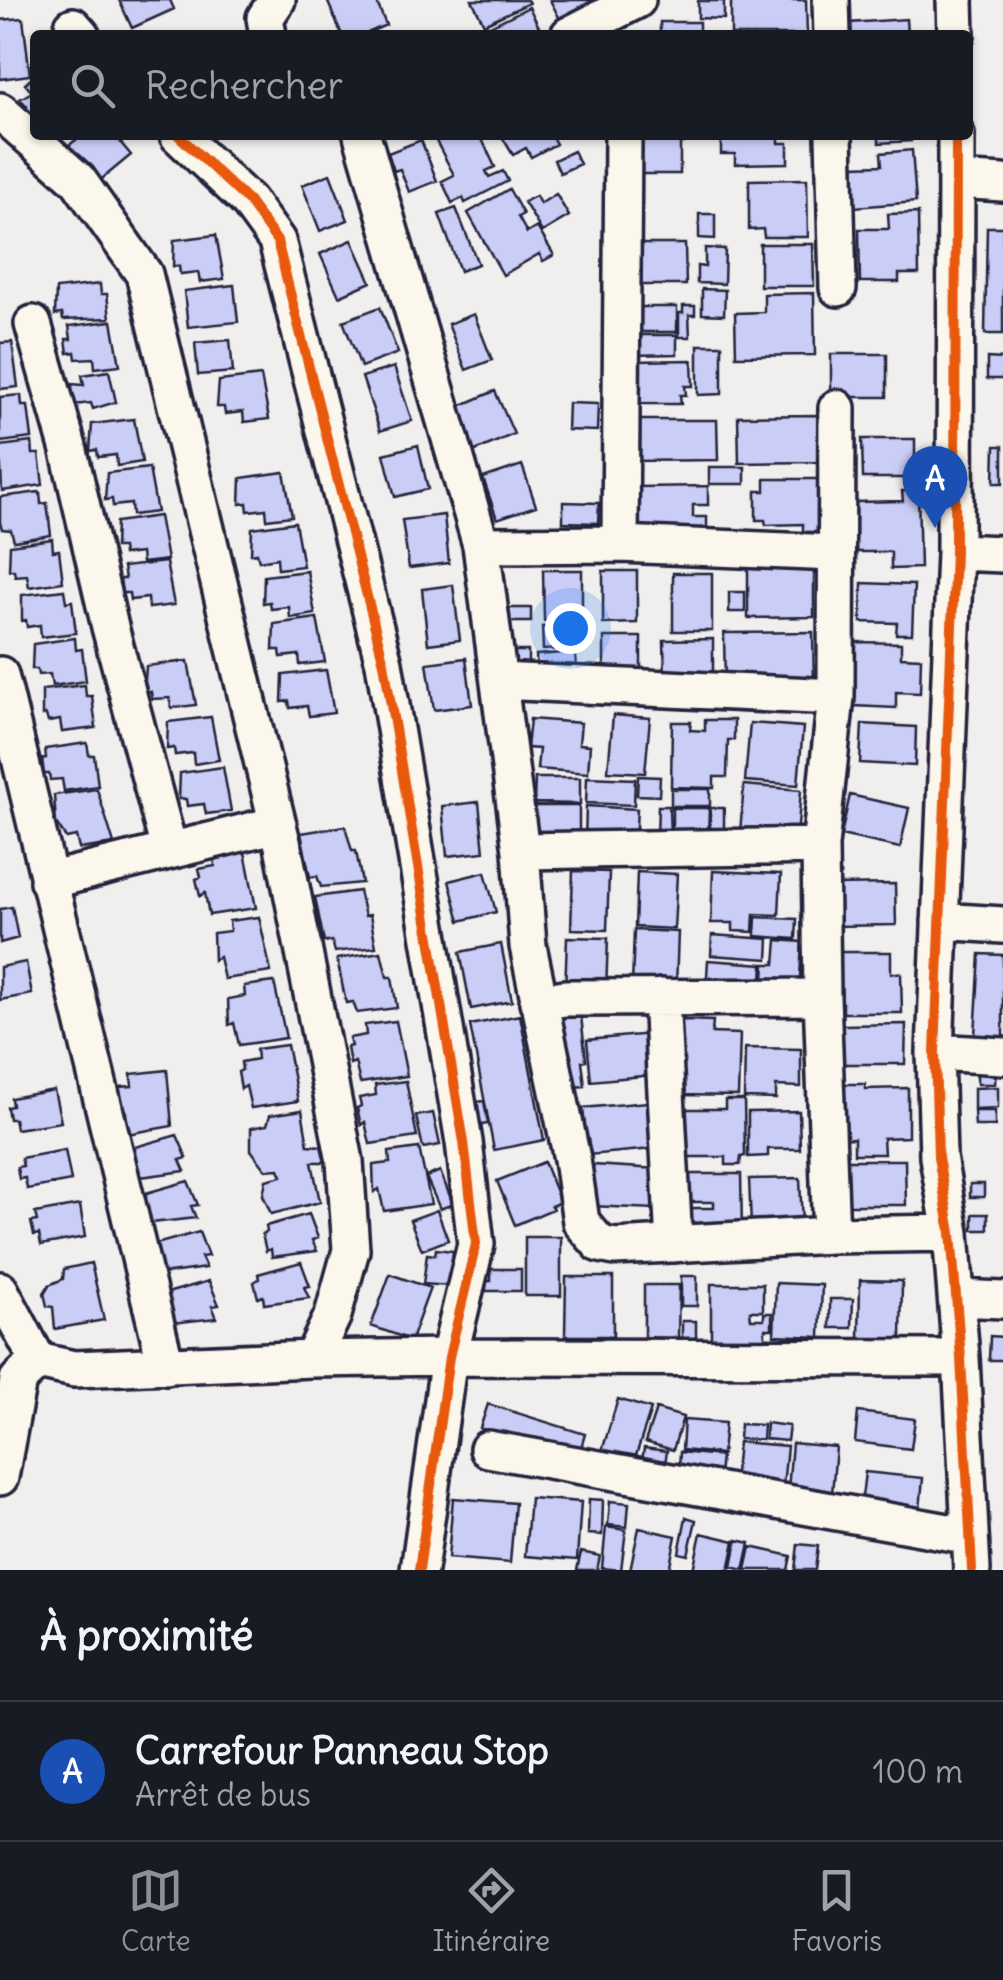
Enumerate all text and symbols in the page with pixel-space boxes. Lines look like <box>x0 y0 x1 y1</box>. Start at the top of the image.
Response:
search box <box>30 30 973 140</box>
icon: search <box>65 58 120 113</box>
text: Rechercher <box>145 62 343 109</box>
pin: A <box>902 446 968 528</box>
your location <box>545 603 596 654</box>
text: À proximité <box>40 1609 253 1661</box>
text: Carrefour Panneau Stop <box>135 1727 549 1774</box>
text: A <box>62 1751 83 1792</box>
text: 100 m <box>873 1751 963 1792</box>
text: Arrêt de bus <box>135 1774 311 1815</box>
tab: Carte <box>121 1863 191 1959</box>
tab: Itinéraire <box>432 1863 550 1959</box>
tab: Favoris <box>792 1863 882 1959</box>

